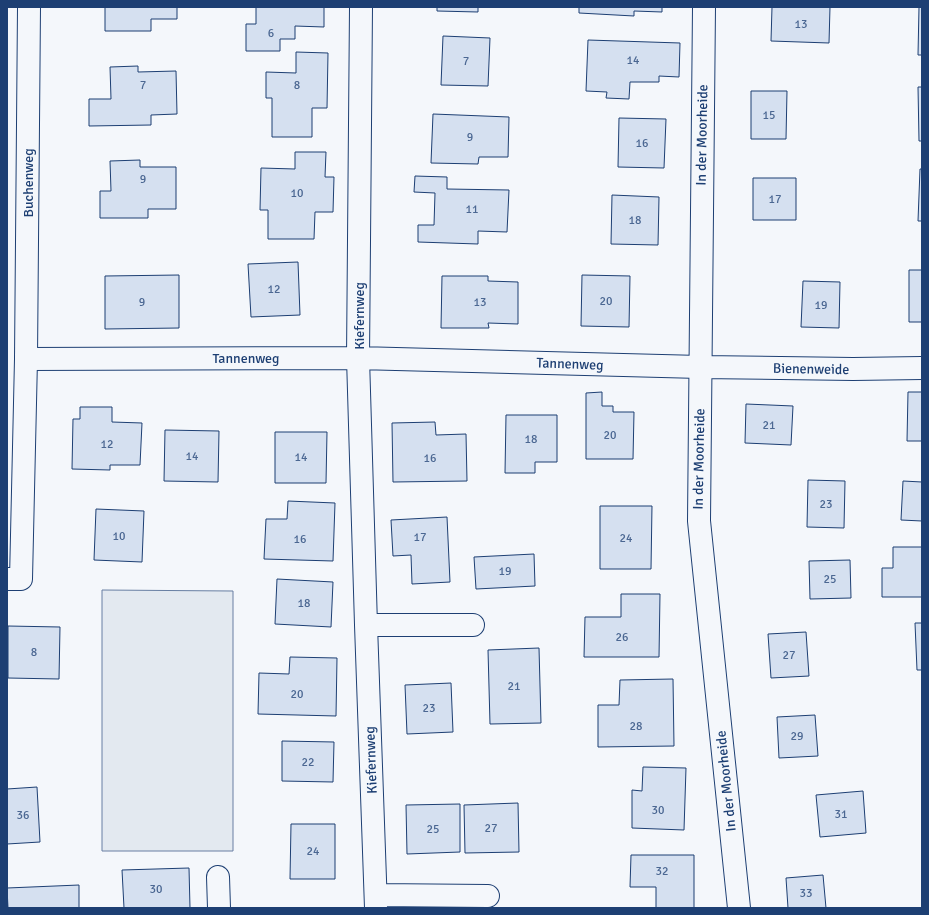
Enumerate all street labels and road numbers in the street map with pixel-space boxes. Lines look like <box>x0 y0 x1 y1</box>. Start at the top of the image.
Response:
street label: In der Moorheide <box>693 84 711 186</box>
street label: Buchenweg <box>20 148 37 218</box>
street label: Kiefernweg <box>351 282 368 350</box>
street label: Tannenweg <box>213 350 280 367</box>
street label: Tannenweg <box>536 354 604 374</box>
street label: Bienenweide <box>773 360 849 378</box>
street label: In der Moorheide <box>690 408 708 510</box>
street label: Kiefernweg <box>361 726 381 794</box>
street label: In der Moorheide <box>712 730 740 832</box>

